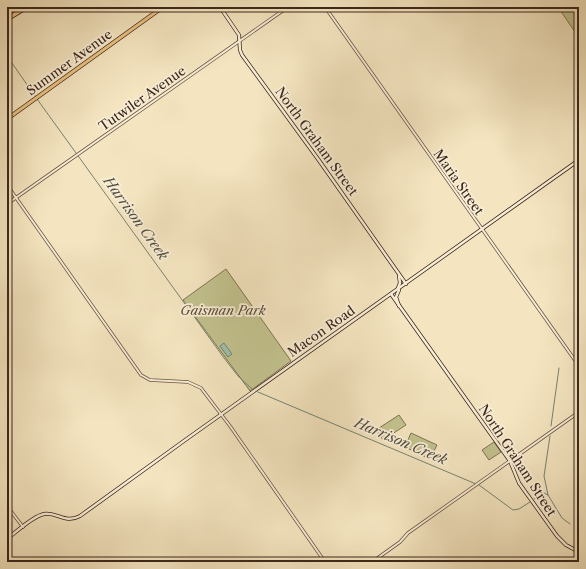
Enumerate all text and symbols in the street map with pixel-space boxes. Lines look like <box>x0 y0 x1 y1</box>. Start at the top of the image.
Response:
street label: Summer Avenue <box>23 26 115 98</box>
street label: Tutwiler Avenue <box>96 62 188 134</box>
street label: North Graham Street <box>272 84 362 199</box>
street label: Maria Street <box>431 146 488 218</box>
water label: Harrison Creek <box>99 172 173 264</box>
park label: Gaisman Park <box>180 302 266 318</box>
street label: Macon Road <box>284 302 358 360</box>
street label: North Graham Street <box>476 401 560 519</box>
water label: Harrison Creek <box>351 413 451 469</box>

